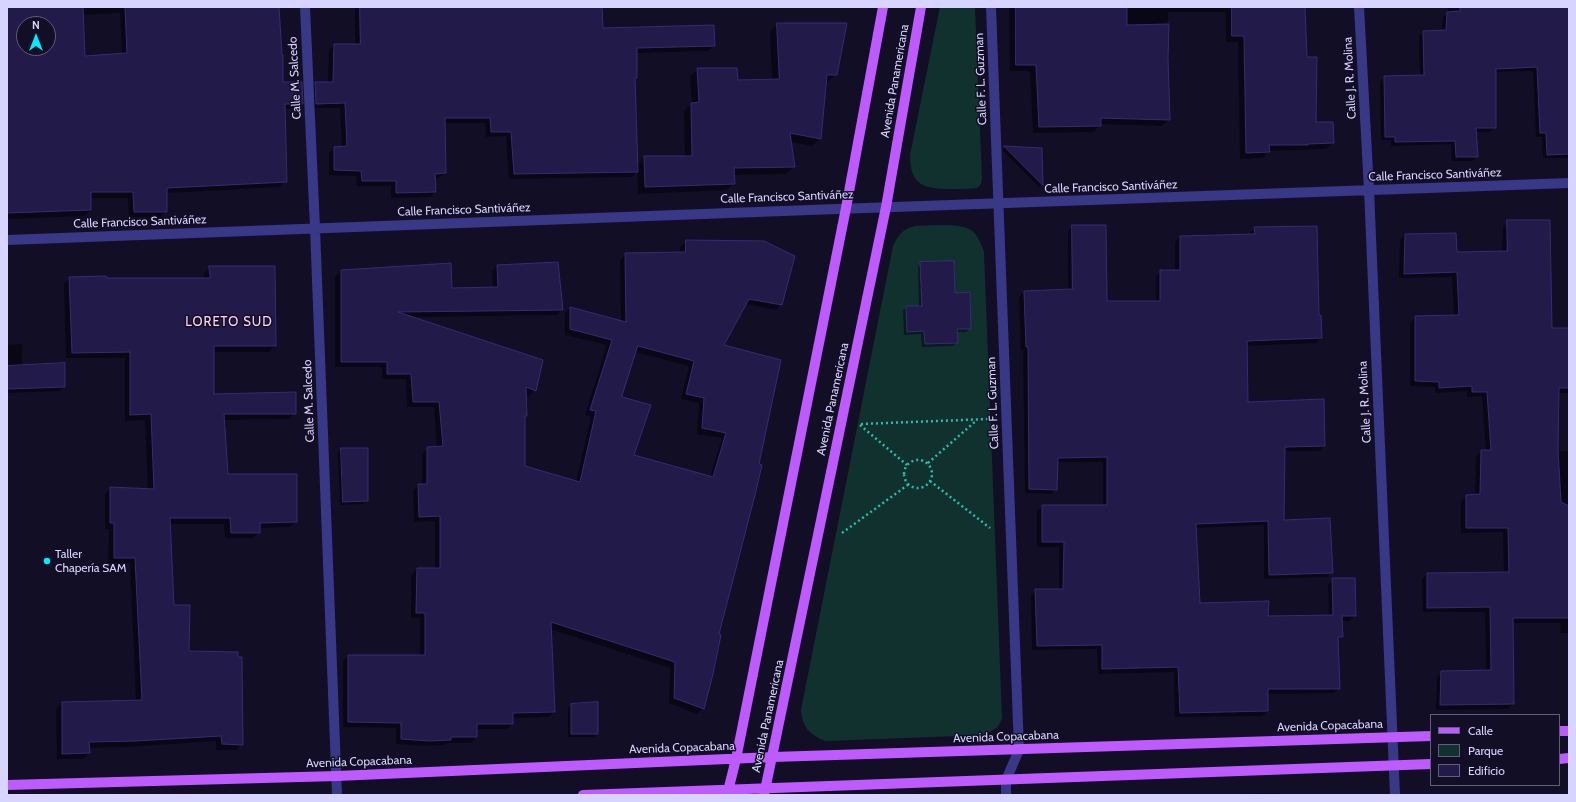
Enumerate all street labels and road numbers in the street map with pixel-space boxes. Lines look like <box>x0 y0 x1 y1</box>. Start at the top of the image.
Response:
street label: Avenida Panamericana <box>878 23 912 139</box>
street label: Calle F. L. Guzman <box>972 33 990 125</box>
street label: Calle M. Salcedo <box>286 36 304 120</box>
street label: Calle J. R. Molina <box>1341 37 1359 119</box>
street label: Calle Francisco Santiváñez <box>1368 165 1502 185</box>
street label: Calle Francisco Santiváñez <box>1044 177 1178 197</box>
street label: Calle Francisco Santiváñez <box>720 187 854 207</box>
street label: Calle Francisco Santiváñez <box>397 200 531 220</box>
street label: Calle Francisco Santiváñez <box>73 212 207 232</box>
street label: Avenida Panamericana <box>814 341 852 457</box>
street label: Calle F. L. Guzman <box>984 357 1002 449</box>
street label: Calle M. Salcedo <box>300 359 318 443</box>
street label: Calle J. R. Molina <box>1356 361 1374 443</box>
street label: Avenida Panamericana <box>749 658 787 774</box>
street label: Avenida Copacabana <box>1277 717 1383 735</box>
street label: Avenida Copacabana <box>953 728 1059 746</box>
street label: Avenida Copacabana <box>629 739 735 757</box>
street label: Avenida Copacabana <box>306 753 412 771</box>

